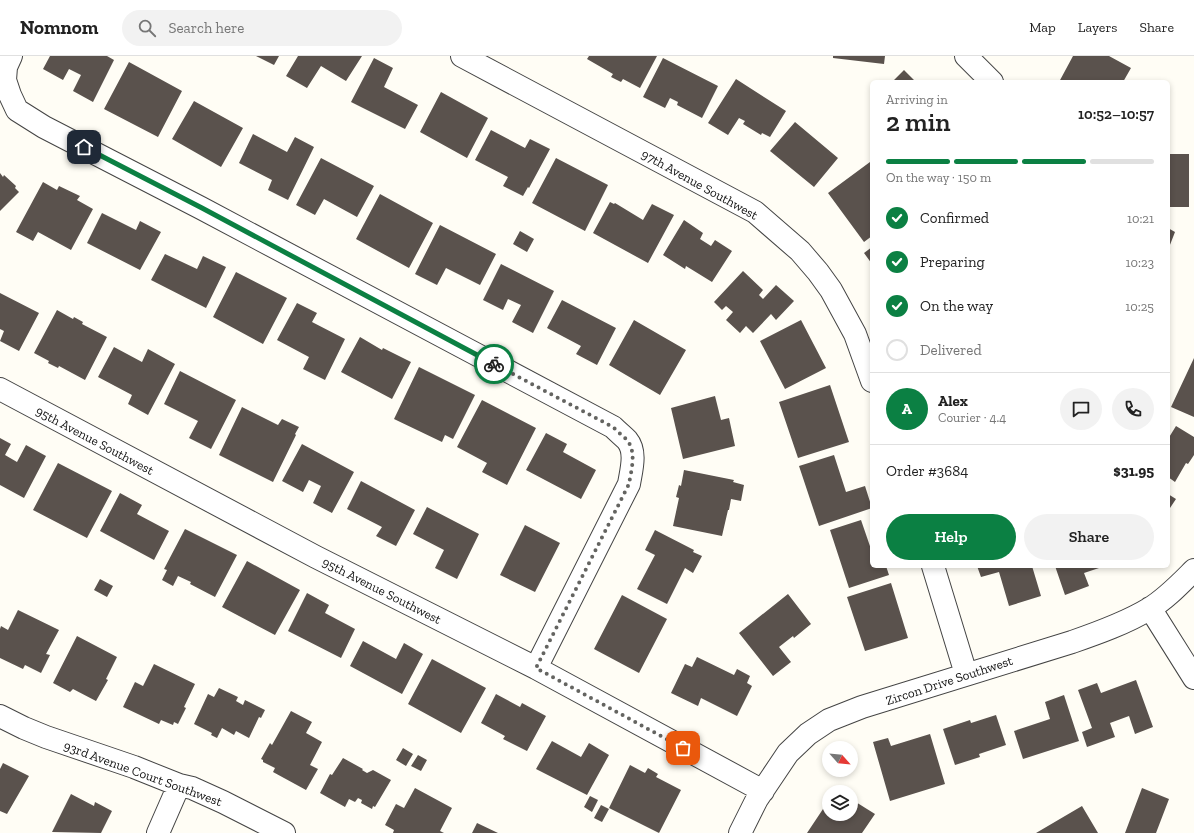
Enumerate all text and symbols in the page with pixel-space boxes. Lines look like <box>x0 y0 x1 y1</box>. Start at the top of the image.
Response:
search box <box>122 10 402 46</box>
text: Nomnom <box>20 16 98 39</box>
icon: search <box>136 17 158 39</box>
text: Search here <box>168 19 244 37</box>
text: Map <box>1029 19 1056 36</box>
text: Layers <box>1078 19 1117 36</box>
text: Share <box>1139 19 1174 36</box>
text: Arriving in <box>886 92 948 107</box>
text: 10:52–10:57 <box>1078 105 1154 123</box>
text: 2 min <box>886 106 950 138</box>
pin <box>67 130 101 164</box>
icon: home <box>73 136 95 158</box>
street label: 97th Avenue Southwest <box>639 146 761 223</box>
text: On the way · 150 m <box>886 170 991 185</box>
icon: check <box>886 207 908 229</box>
text: Confirmed <box>920 209 989 227</box>
text: 10:21 <box>1127 211 1154 226</box>
icon: check <box>886 251 908 273</box>
text: Preparing <box>920 253 985 271</box>
text: 10:23 <box>1126 255 1154 270</box>
icon: check <box>886 295 908 317</box>
text: On the way <box>920 297 993 315</box>
text: 10:25 <box>1125 299 1154 314</box>
text: Delivered <box>920 341 982 359</box>
courier <box>474 344 514 384</box>
icon: bike <box>483 353 505 375</box>
button: chat <box>1060 388 1102 430</box>
button: phone <box>1112 388 1154 430</box>
text: Alex <box>938 392 968 410</box>
text: A <box>902 400 912 418</box>
street label: 95th Avenue Southwest <box>33 403 156 478</box>
text: Courier · 4.4 <box>938 410 1006 425</box>
text: Order #3684 <box>886 462 968 480</box>
text: $31.95 <box>1113 462 1154 480</box>
button: Help <box>886 514 1016 560</box>
button: Share <box>1024 514 1154 560</box>
street label: 95th Avenue Southwest <box>320 554 444 627</box>
street label: Zircon Drive Southwest <box>884 653 1015 708</box>
pin <box>666 731 700 765</box>
icon: bag <box>672 737 694 759</box>
street label: 93rd Avenue Court Southwest <box>62 738 224 809</box>
north arrow <box>822 741 858 777</box>
map controls <box>822 741 858 821</box>
button: layers <box>822 785 858 821</box>

